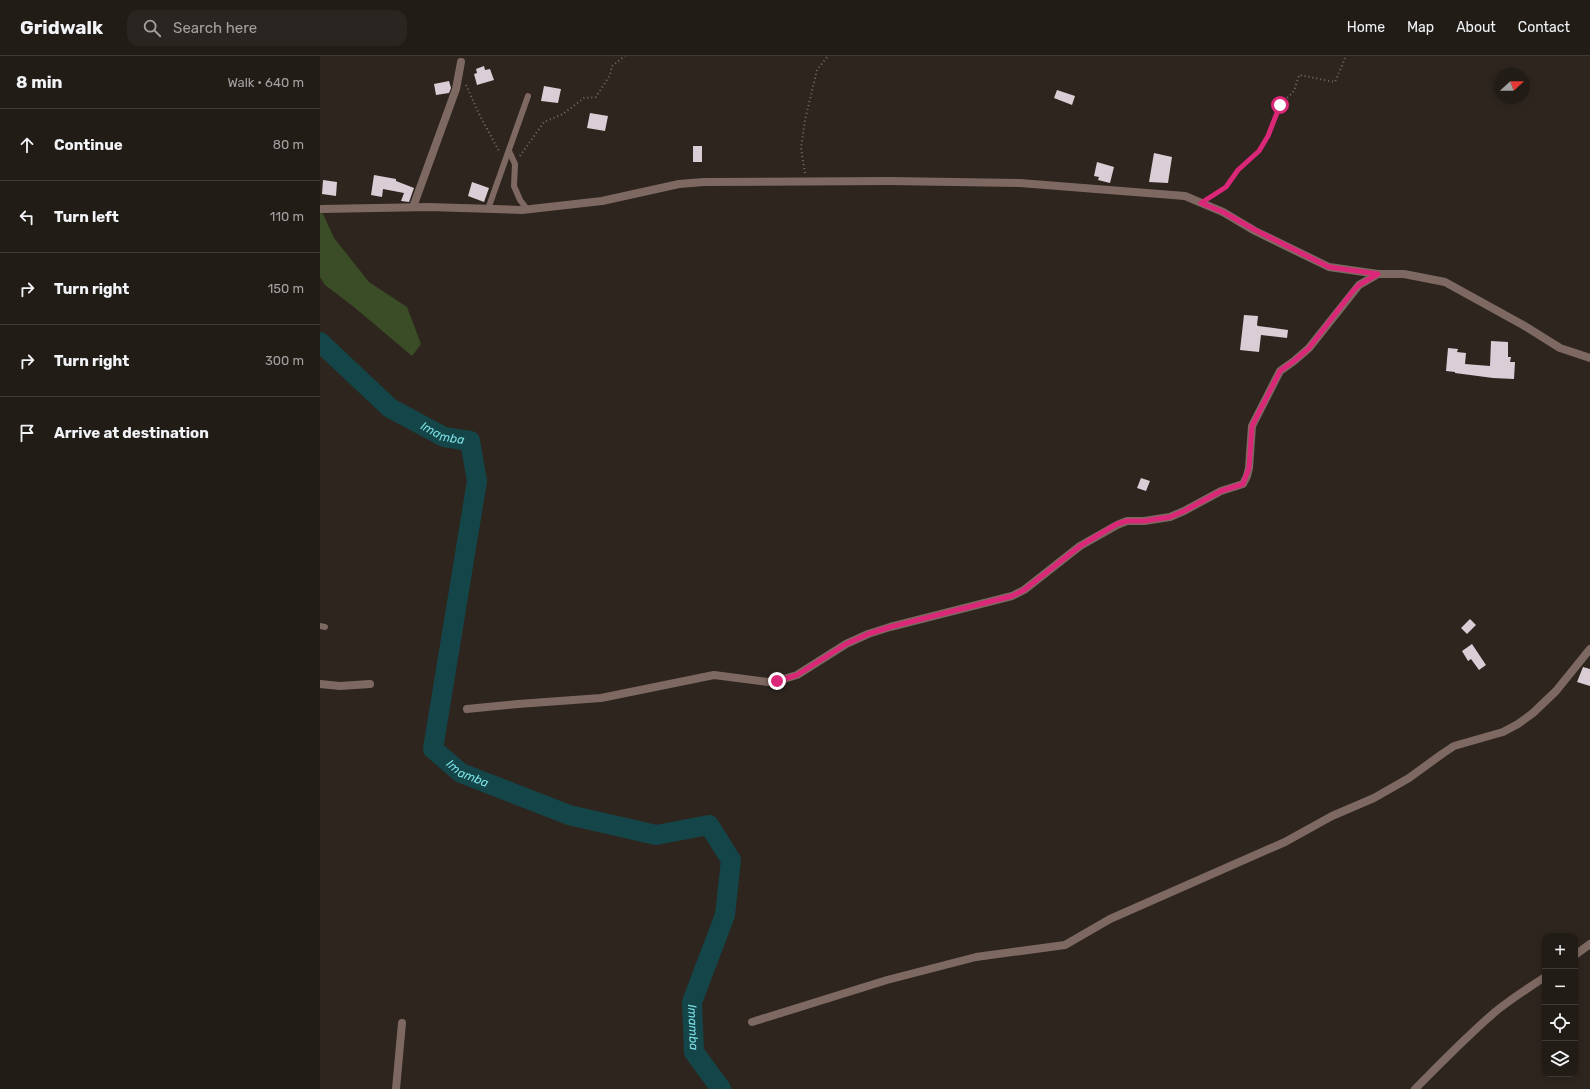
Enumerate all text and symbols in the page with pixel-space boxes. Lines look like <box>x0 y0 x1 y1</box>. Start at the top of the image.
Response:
search box <box>127 10 407 46</box>
text: Gridwalk <box>20 16 103 39</box>
icon: search <box>141 17 163 39</box>
text: Search here <box>173 19 257 37</box>
text: Home <box>1347 19 1385 36</box>
text: Map <box>1407 19 1434 36</box>
text: About <box>1456 19 1496 36</box>
text: Contact <box>1518 19 1570 36</box>
north arrow <box>1494 68 1530 104</box>
text: 8 min <box>16 72 63 92</box>
text: Walk · 640 m <box>227 75 304 90</box>
route start <box>1271 96 1289 114</box>
icon: ahead <box>16 134 38 156</box>
text: Continue <box>54 136 123 154</box>
text: 80 m <box>273 137 304 152</box>
icon: left <box>16 206 38 228</box>
text: Turn left <box>54 208 119 226</box>
text: 110 m <box>270 209 304 224</box>
icon: right <box>16 278 38 300</box>
text: Turn right <box>54 280 129 298</box>
text: 150 m <box>268 281 304 296</box>
icon: right <box>16 350 38 372</box>
text: Turn right <box>54 352 129 370</box>
text: 300 m <box>265 353 304 368</box>
water label: Imamba <box>418 419 465 447</box>
icon: arrive <box>16 422 38 444</box>
text: Arrive at destination <box>54 424 209 442</box>
route end <box>768 672 786 690</box>
water label: Imamba <box>444 757 491 790</box>
map controls <box>1542 933 1578 1077</box>
button: + <box>1542 933 1578 969</box>
button: − <box>1542 969 1578 1005</box>
water label: Imamba <box>685 1004 701 1051</box>
button: locate <box>1542 1005 1578 1041</box>
button: layers <box>1542 1041 1578 1077</box>

